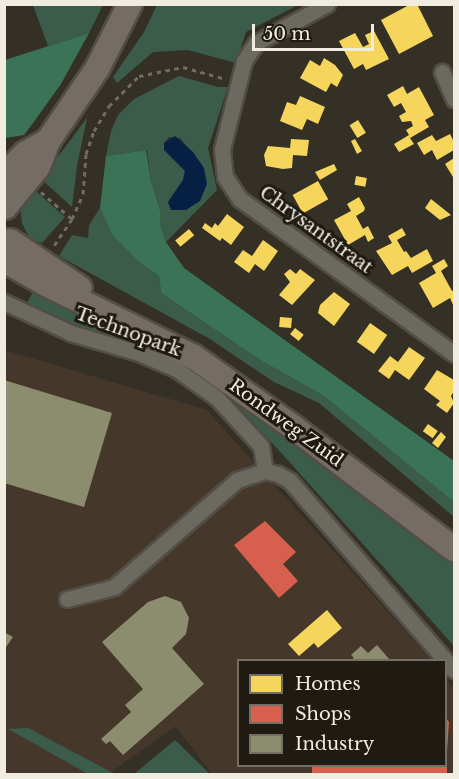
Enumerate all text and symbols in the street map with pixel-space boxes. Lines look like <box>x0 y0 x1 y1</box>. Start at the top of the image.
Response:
scale bar <box>255 12 376 50</box>
text: 50 m <box>263 23 311 45</box>
street label: Chrysantstraat <box>255 182 377 278</box>
street label: Technopark <box>72 303 184 361</box>
street label: Rondweg Zuid <box>225 374 347 472</box>
legend <box>237 659 447 767</box>
text: Homes <box>295 673 361 695</box>
text: Shops <box>295 703 351 725</box>
text: Industry <box>295 733 374 755</box>

